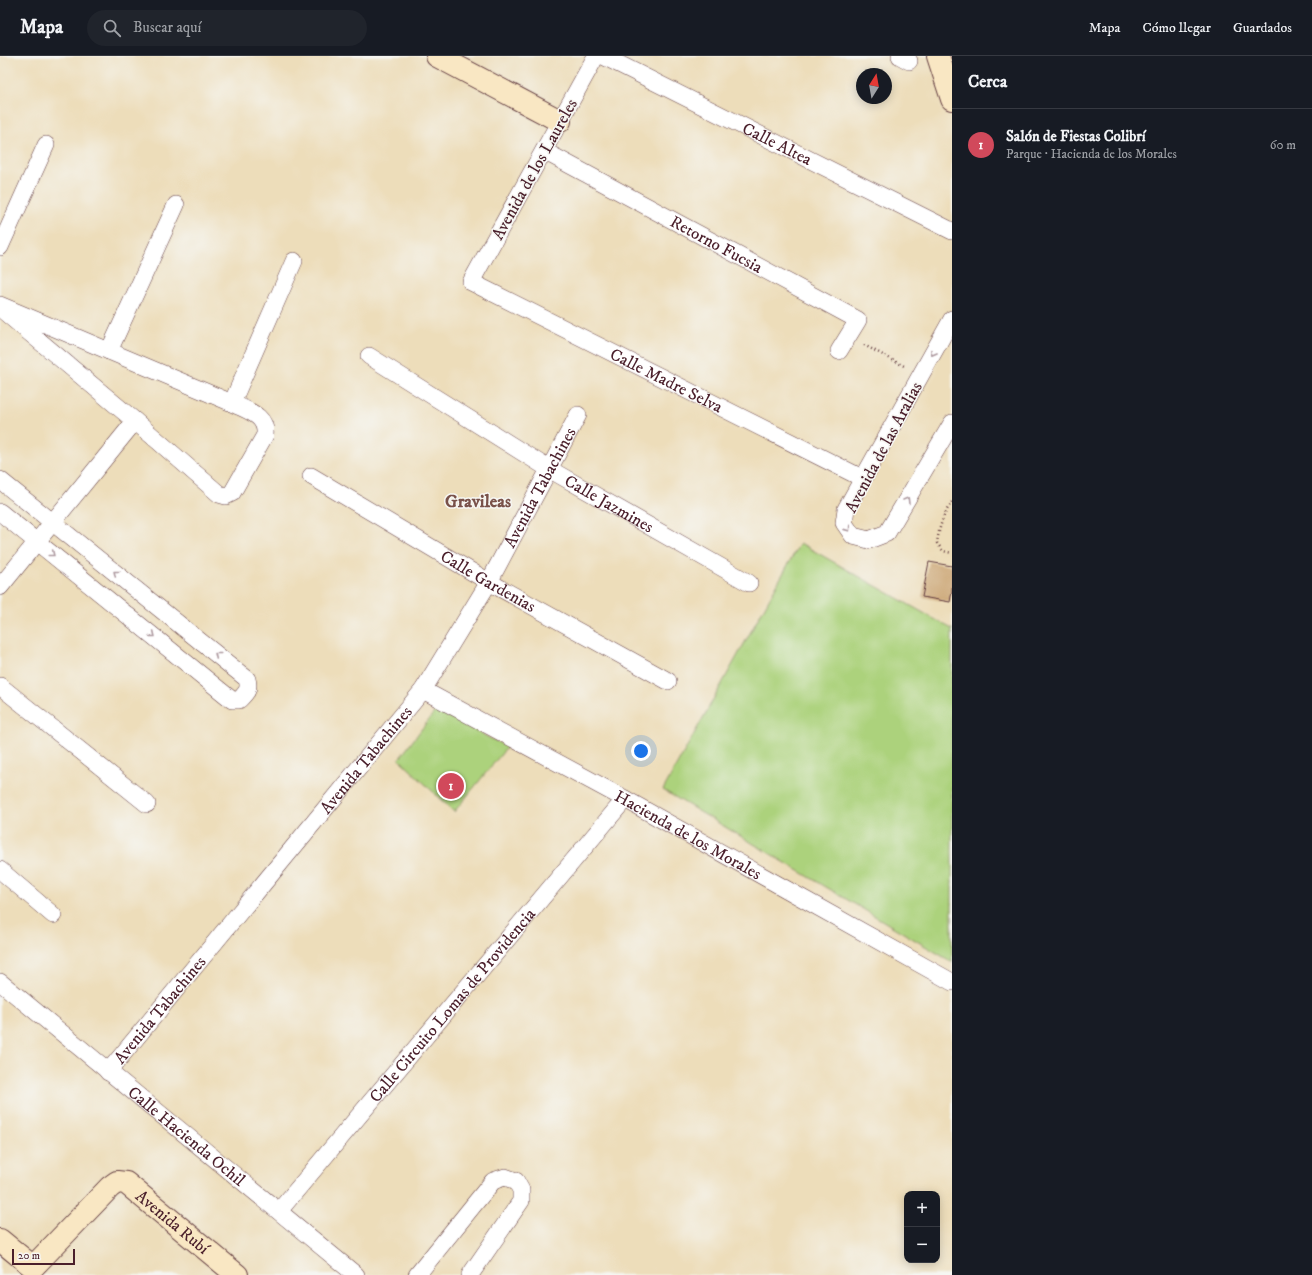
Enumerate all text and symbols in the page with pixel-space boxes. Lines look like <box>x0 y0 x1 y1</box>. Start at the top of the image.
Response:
search box <box>87 10 367 46</box>
text: Mapa <box>20 16 63 39</box>
icon: search <box>101 17 123 39</box>
text: Buscar aquí <box>133 18 201 37</box>
text: Mapa <box>1089 19 1120 37</box>
text: Cómo llegar <box>1142 19 1211 37</box>
text: Guardados <box>1233 19 1292 37</box>
north arrow <box>856 68 892 104</box>
text: Cerca <box>968 71 1007 93</box>
street label: Avenida de los Laureles <box>487 95 583 244</box>
street label: Calle Altea <box>738 118 816 171</box>
text: Salón de Fiestas Colibrí <box>1006 127 1146 146</box>
text: 1 <box>979 137 983 153</box>
text: 60 m <box>1270 137 1296 153</box>
text: Parque · Hacienda de los Morales <box>1006 146 1177 162</box>
street label: Retorno Fucsia <box>666 211 767 279</box>
street label: Calle Madre Selva <box>606 343 727 419</box>
one-way arrow <box>931 349 938 356</box>
street label: Avenida de las Aralias <box>840 378 928 517</box>
street label: Avenida Tabachines <box>499 423 582 552</box>
street label: Calle Jazmines <box>560 470 658 539</box>
district label: Gravileas <box>445 491 511 513</box>
one-way arrow <box>902 497 909 504</box>
one-way arrow <box>843 524 850 531</box>
street label: Calle Gardenias <box>436 546 540 618</box>
one-way arrow <box>48 549 55 556</box>
one-way arrow <box>113 571 120 578</box>
one-way arrow <box>149 631 156 638</box>
one-way arrow <box>215 653 222 660</box>
street label: Avenida Tabachines <box>315 701 418 819</box>
your location <box>631 741 651 761</box>
pin: 1 <box>438 771 464 801</box>
street label: Hacienda de los Morales <box>610 785 765 885</box>
street label: Calle Circuito Lomas de Providencia <box>365 903 541 1107</box>
street label: Avenida Tabachines <box>109 951 212 1069</box>
street label: Calle Hacienda Ochil <box>123 1082 249 1191</box>
street label: Avenida Rubí <box>131 1185 215 1261</box>
map controls <box>904 1191 940 1263</box>
button: + <box>904 1191 940 1227</box>
button: − <box>904 1227 940 1263</box>
scale bar <box>12 1247 75 1266</box>
text: 20 m <box>18 1249 40 1263</box>

